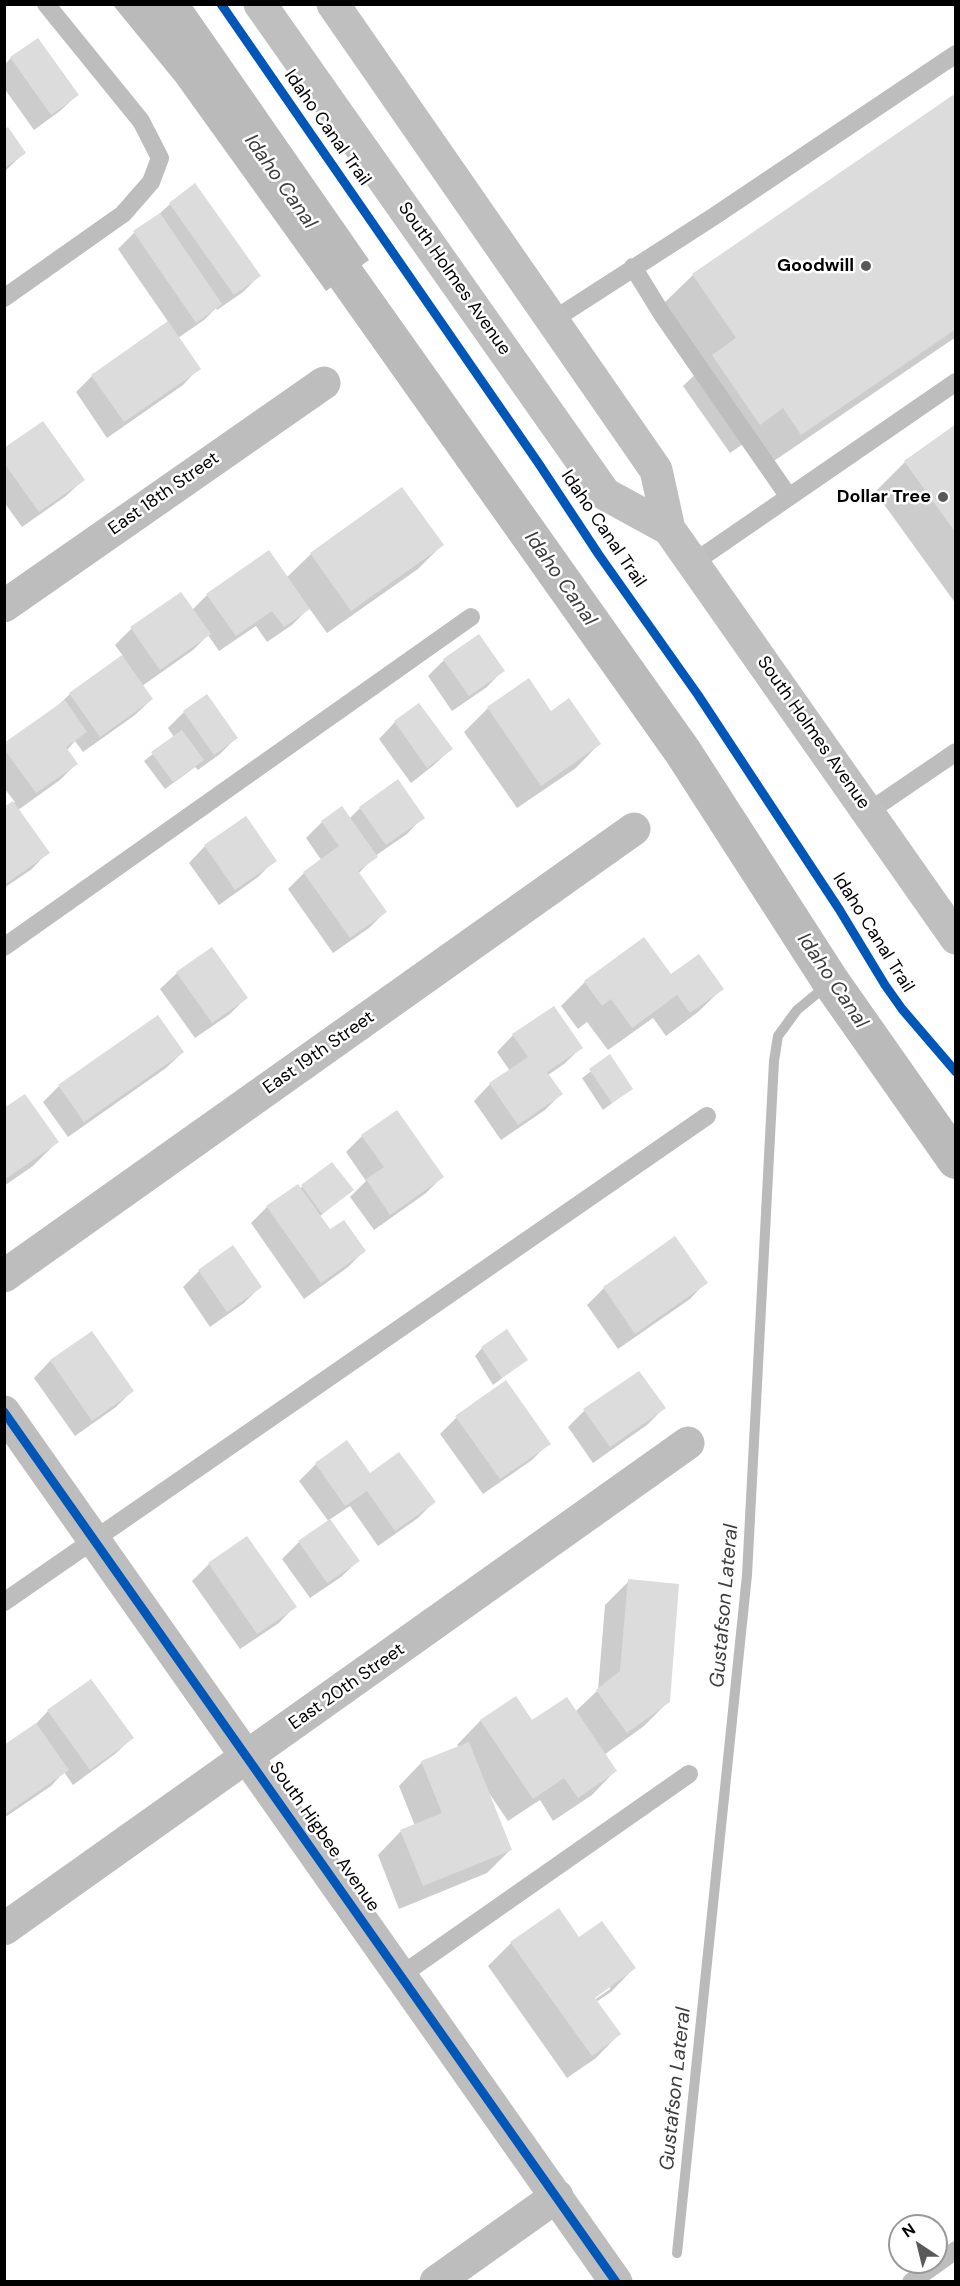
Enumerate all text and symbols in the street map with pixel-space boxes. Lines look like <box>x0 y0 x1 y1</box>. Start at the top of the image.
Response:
street label: Idaho Canal Trail <box>279 66 375 190</box>
water label: Idaho Canal <box>239 130 321 234</box>
street label: South Holmes Avenue <box>393 198 515 360</box>
place label: Goodwill <box>777 255 854 277</box>
marker: Goodwill <box>859 259 873 273</box>
street label: East 18th Street <box>104 448 224 540</box>
street label: Idaho Canal Trail <box>556 466 650 592</box>
place label: Dollar Tree <box>837 486 931 508</box>
marker: Dollar Tree <box>936 490 950 504</box>
water label: Idaho Canal <box>519 527 601 631</box>
street label: South Holmes Avenue <box>752 652 874 814</box>
street label: Idaho Canal Trail <box>828 869 918 997</box>
water label: Idaho Canal <box>791 929 873 1033</box>
street label: East 19th Street <box>259 1007 379 1099</box>
water label: Gustafson Lateral <box>706 1523 744 1689</box>
street label: East 20th Street <box>285 1639 409 1735</box>
street label: South Higbee Avenue <box>264 1758 384 1916</box>
water label: Gustafson Lateral <box>655 2006 697 2172</box>
north arrow <box>888 2214 948 2274</box>
text: N <box>898 2219 919 2242</box>

